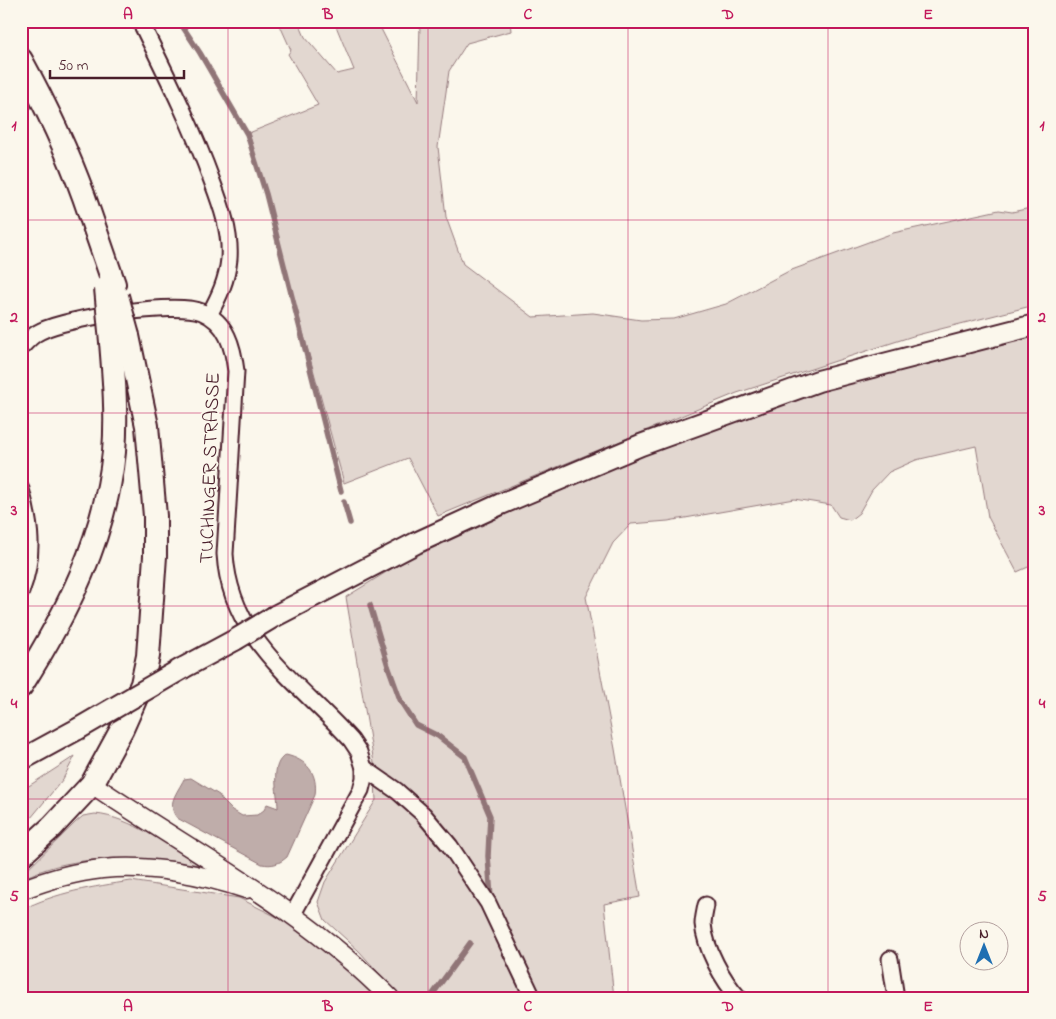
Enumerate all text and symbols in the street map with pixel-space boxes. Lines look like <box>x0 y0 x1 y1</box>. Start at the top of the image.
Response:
text: A <box>123 3 133 27</box>
text: B <box>322 3 334 27</box>
text: C <box>524 3 533 27</box>
text: D <box>721 3 734 27</box>
text: E <box>923 3 933 27</box>
scale bar <box>50 48 184 80</box>
text: 50 m <box>58 55 89 77</box>
text: 1 <box>11 114 17 138</box>
text: 1 <box>1039 114 1045 138</box>
text: 2 <box>9 306 18 330</box>
text: 2 <box>1037 306 1046 330</box>
street label: TUCHINGER STRASSE <box>193 372 229 564</box>
text: 3 <box>10 499 18 523</box>
text: 3 <box>1038 499 1046 523</box>
text: 4 <box>10 692 18 716</box>
text: 4 <box>1038 692 1046 716</box>
text: 5 <box>9 885 19 909</box>
text: 5 <box>1037 885 1047 909</box>
north arrow <box>958 922 1008 972</box>
text: N <box>979 924 989 945</box>
text: A <box>123 995 133 1019</box>
text: B <box>322 995 334 1019</box>
text: C <box>524 995 533 1019</box>
text: D <box>721 995 734 1019</box>
text: E <box>923 995 933 1019</box>

